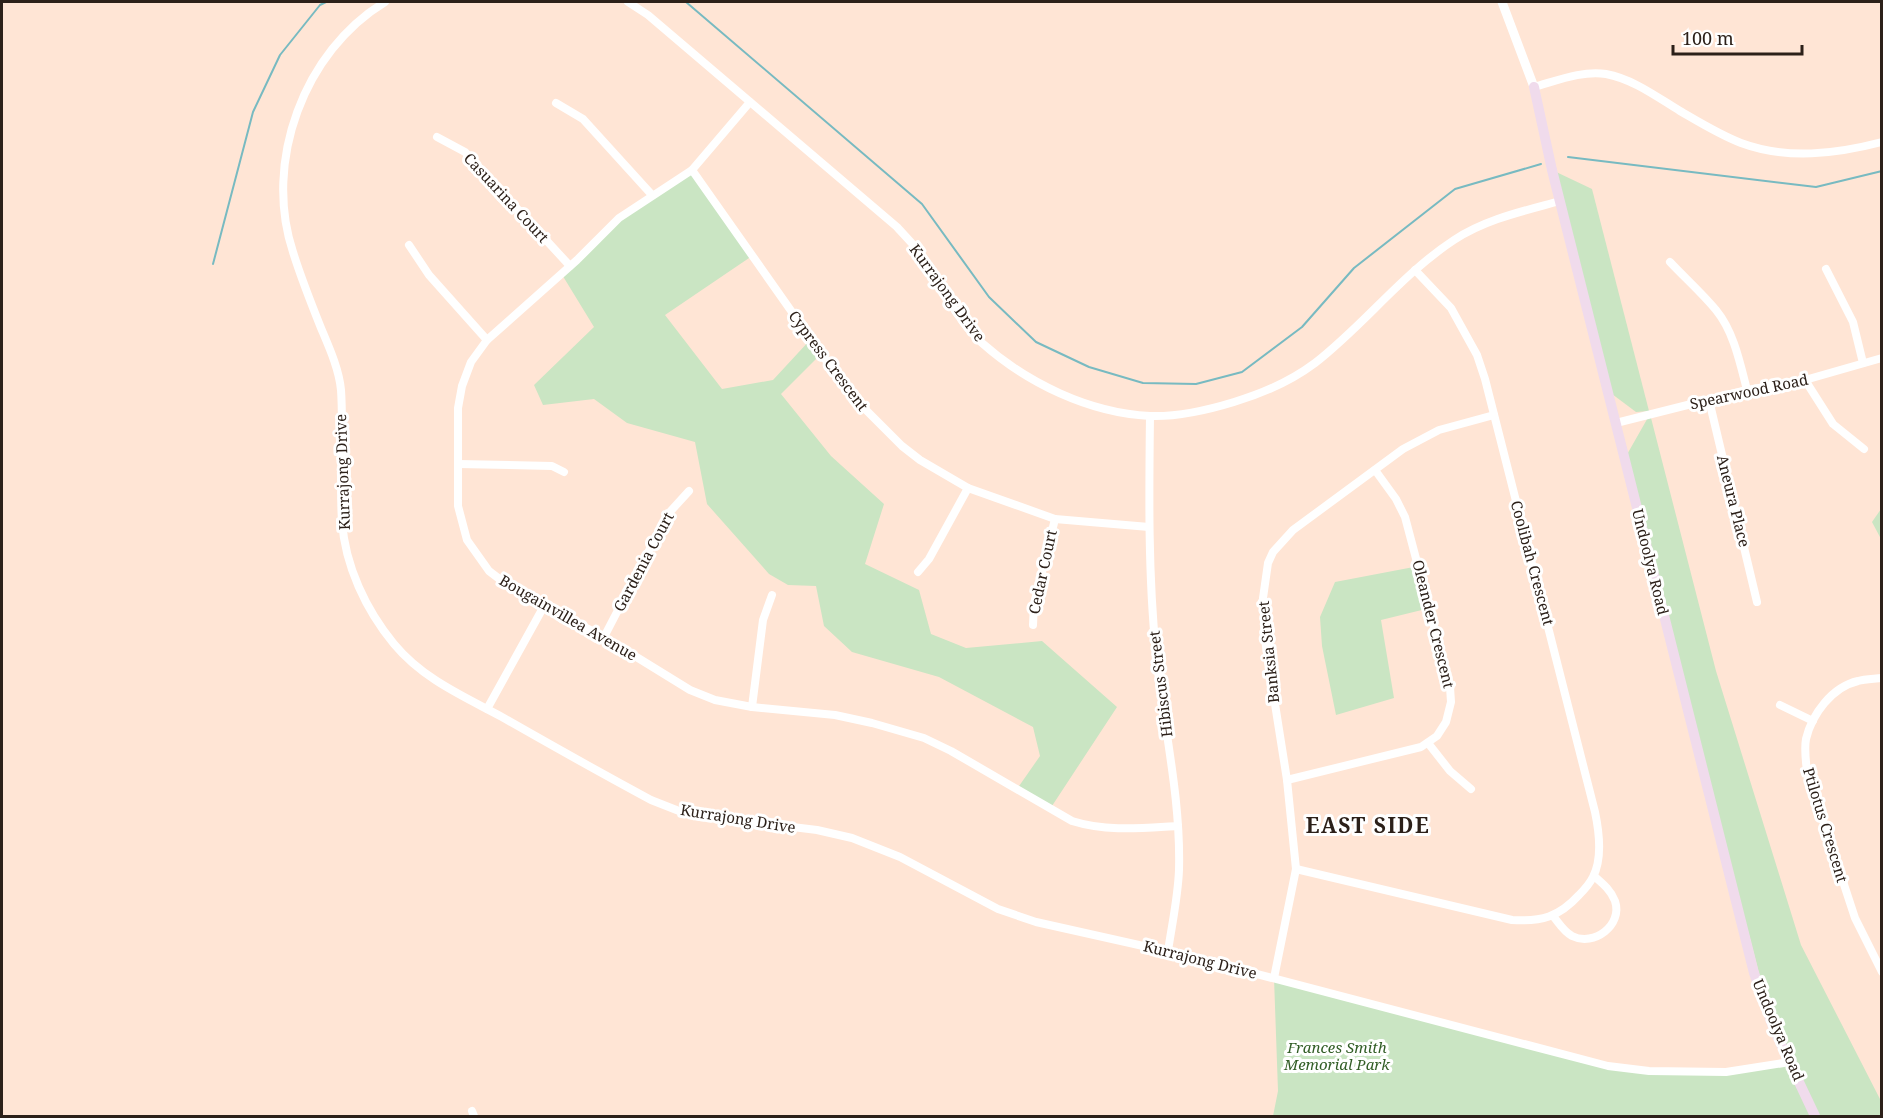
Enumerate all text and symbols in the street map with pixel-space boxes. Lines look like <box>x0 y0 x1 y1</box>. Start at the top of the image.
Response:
scale bar <box>1673 18 1802 56</box>
text: 100 m <box>1682 26 1734 50</box>
street label: Casuarina Court <box>460 148 554 247</box>
street label: Kurrajong Drive <box>906 239 990 345</box>
street label: Cypress Crescent <box>784 306 873 415</box>
street label: Spearwood Road <box>1688 369 1810 413</box>
street label: Kurrajong Drive <box>330 414 354 530</box>
street label: Aneura Place <box>1713 452 1755 549</box>
street label: Coolibah Crescent <box>1507 498 1559 627</box>
street label: Undoolya Road <box>1628 507 1674 617</box>
street label: Gardenia Court <box>608 508 678 615</box>
street label: Cedar Court <box>1023 528 1061 616</box>
street label: Oleander Crescent <box>1408 558 1460 690</box>
street label: Bougainvillea Avenue <box>496 570 641 665</box>
street label: Banksia Street <box>1253 600 1283 704</box>
street label: Hibiscus Street <box>1144 630 1176 738</box>
street label: Ptilotus Crescent <box>1799 765 1853 885</box>
street label: Kurrajong Drive <box>679 799 797 837</box>
district label: EAST SIDE <box>1306 811 1430 839</box>
street label: Kurrajong Drive <box>1141 935 1259 983</box>
street label: Undoolya Road <box>1749 976 1809 1083</box>
park label: Frances Smith Memorial Park <box>1283 1037 1390 1074</box>

